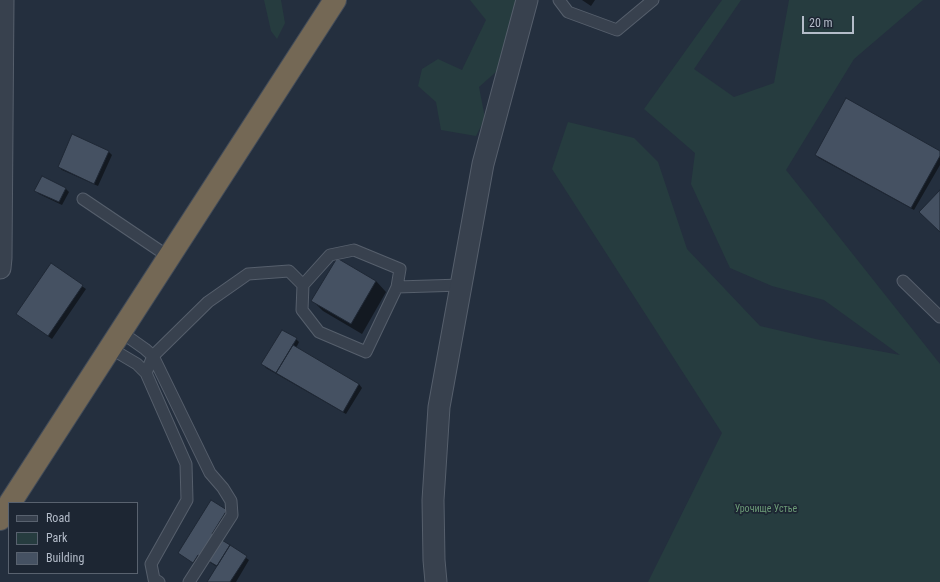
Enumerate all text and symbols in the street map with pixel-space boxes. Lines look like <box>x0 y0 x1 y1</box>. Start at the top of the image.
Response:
scale bar <box>804 8 856 34</box>
text: 20 m <box>809 16 833 30</box>
legend <box>8 502 138 574</box>
park label: Урочище Устье <box>735 503 797 515</box>
text: Road <box>46 511 70 525</box>
text: Park <box>46 531 67 545</box>
text: Building <box>46 551 84 565</box>

